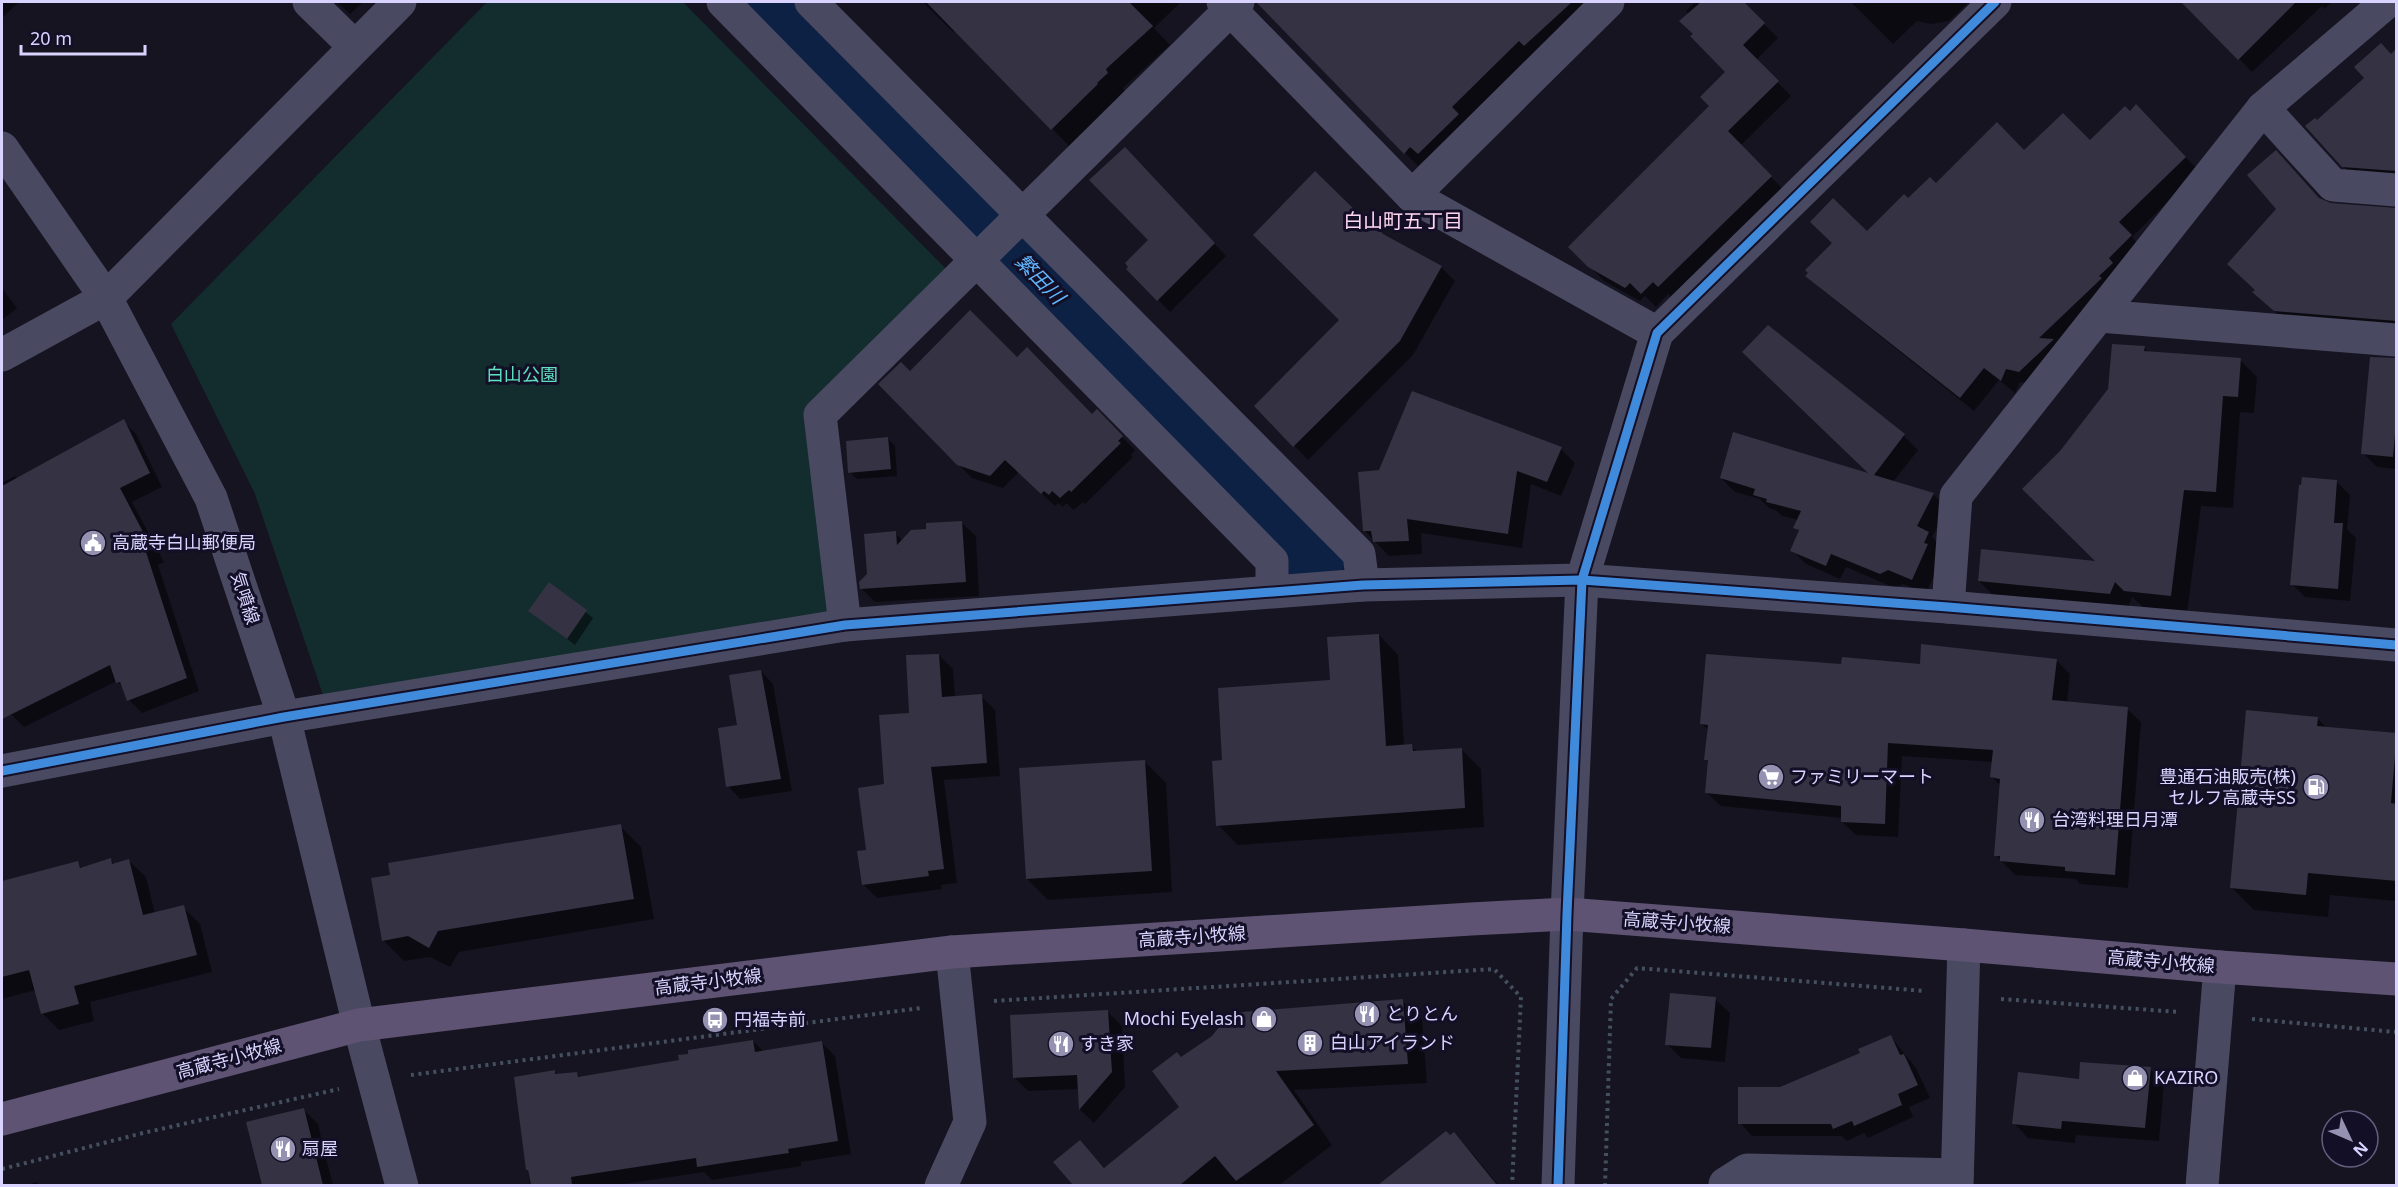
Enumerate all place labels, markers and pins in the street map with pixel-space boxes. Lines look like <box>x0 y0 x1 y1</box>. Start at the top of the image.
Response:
public building icon: 高蔵寺白山郵便局 <box>78 528 108 558</box>
place label: 高蔵寺白山郵便局 <box>112 530 256 554</box>
supermarket icon: ファミリーマート <box>1756 762 1786 792</box>
place label: ファミリーマート <box>1790 764 1934 788</box>
place label: 豊通石油販売(株) セルフ高蔵寺SS <box>2159 764 2296 809</box>
fuel station icon: 豊通石油販売(株) セルフ高蔵寺SS <box>2301 772 2331 802</box>
restaurant icon: 台湾料理日月潭 <box>2017 805 2047 835</box>
place label: 台湾料理日月潭 <box>2052 807 2178 831</box>
restaurant icon: とりとん <box>1352 999 1382 1029</box>
place label: とりとん <box>1386 1001 1458 1025</box>
shop icon: Mochi Eyelash <box>1249 1004 1279 1034</box>
bus stop icon: 円福寺前 <box>700 1005 730 1035</box>
place label: Mochi Eyelash <box>1124 1006 1244 1030</box>
place label: 円福寺前 <box>734 1007 806 1031</box>
building icon: 白山アイランド <box>1295 1028 1325 1058</box>
restaurant icon: すき家 <box>1046 1029 1076 1059</box>
place label: 白山アイランド <box>1330 1030 1455 1054</box>
place label: すき家 <box>1080 1031 1134 1055</box>
shop icon: KAZIRO <box>2120 1063 2150 1093</box>
place label: KAZIRO <box>2154 1065 2218 1089</box>
restaurant icon: 扇屋 <box>268 1134 298 1164</box>
place label: 扇屋 <box>302 1136 338 1160</box>

